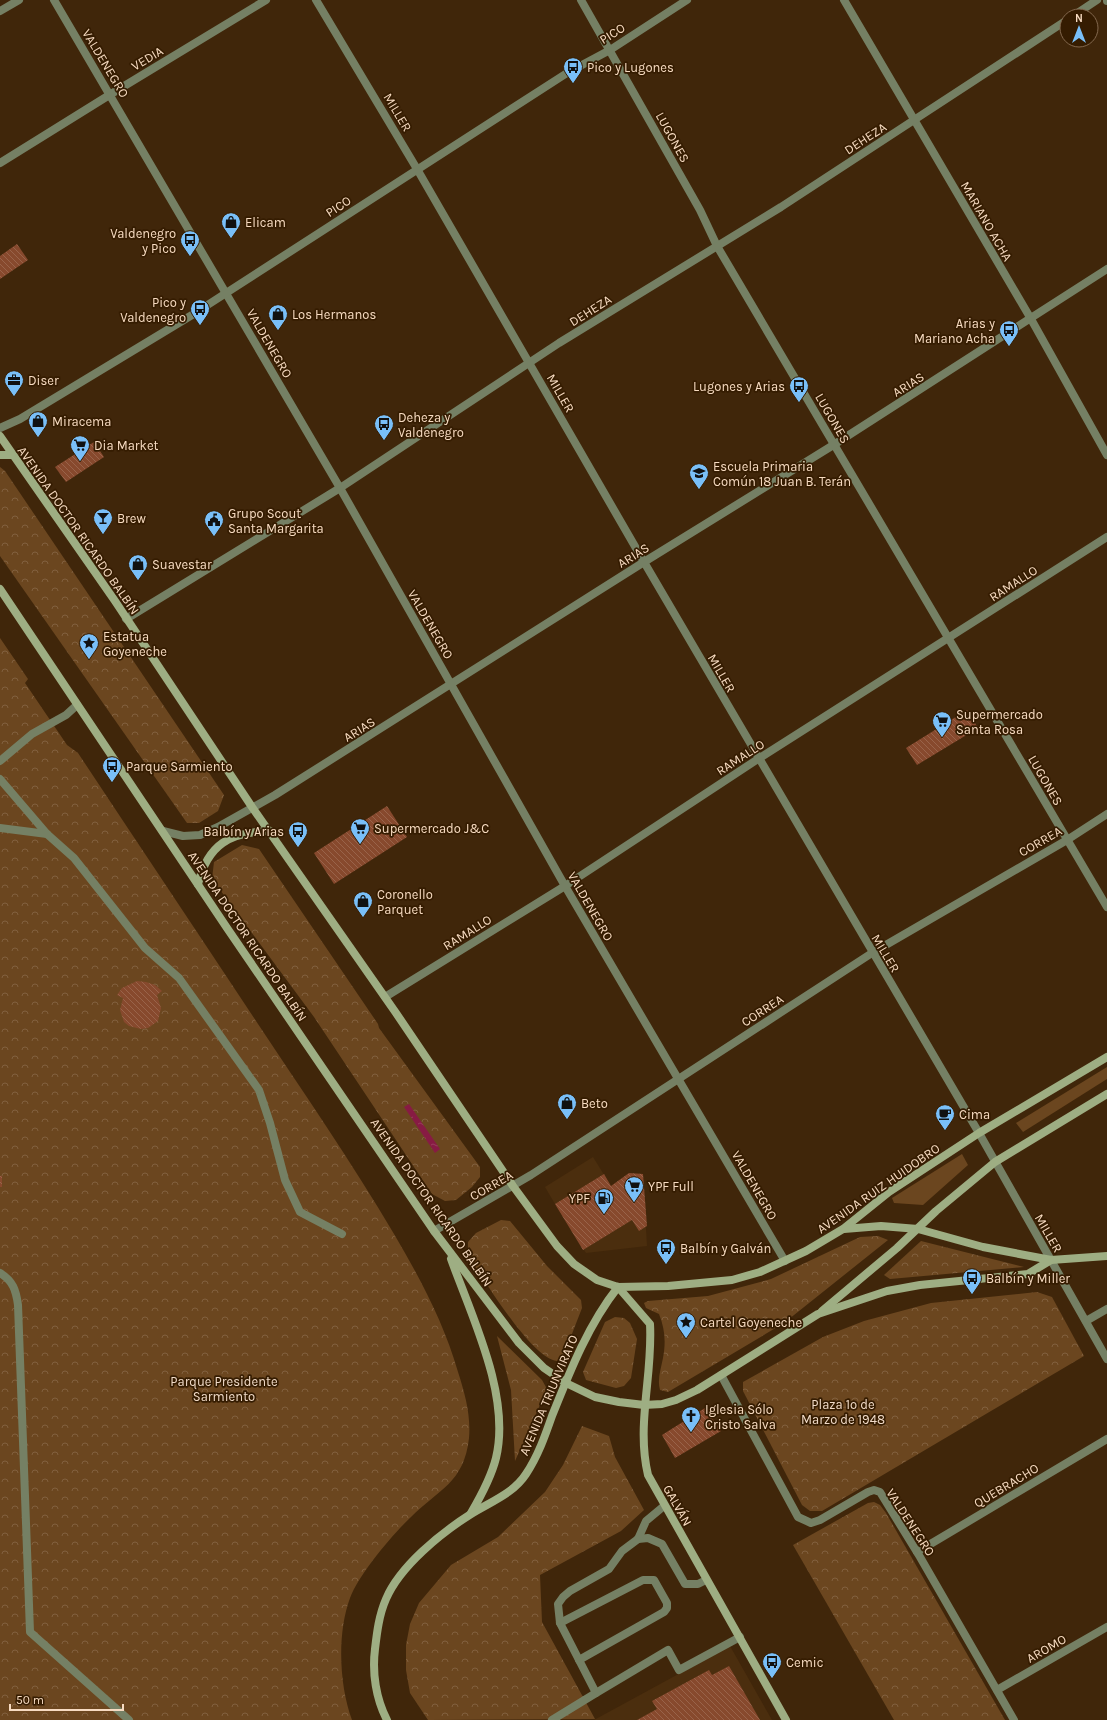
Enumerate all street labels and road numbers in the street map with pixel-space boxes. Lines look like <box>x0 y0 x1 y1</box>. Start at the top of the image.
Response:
street label: PICO <box>597 20 628 47</box>
street label: VALDENEGRO <box>79 26 132 100</box>
street label: VEDIA <box>129 43 166 74</box>
street label: MILLER <box>380 90 415 134</box>
street label: LUGONES <box>653 109 693 165</box>
street label: DEHEZA <box>841 119 890 158</box>
street label: MARIANO ACHA <box>958 179 1016 264</box>
street label: PICO <box>323 193 354 220</box>
street label: DEHEZA <box>566 291 615 329</box>
street label: VALDENEGRO <box>244 306 295 380</box>
street label: ARIAS <box>890 369 927 400</box>
street label: MILLER <box>544 371 578 415</box>
street label: LUGONES <box>812 391 853 446</box>
street label: AVENIDA DOCTOR RICARDO BALBÍN <box>15 442 144 617</box>
street label: ARIAS <box>615 540 652 571</box>
street label: RAMALLO <box>986 562 1040 605</box>
street label: VALDENEGRO <box>405 587 456 661</box>
street label: MILLER <box>705 651 739 695</box>
street label: ARIAS <box>341 714 378 745</box>
street label: RAMALLO <box>713 736 767 779</box>
street label: LUGONES <box>1025 753 1066 808</box>
street label: CORREA <box>1016 823 1065 860</box>
street label: AVENIDA DOCTOR RICARDO BALBÍN <box>185 847 312 1024</box>
street label: VALDENEGRO <box>565 869 616 943</box>
street label: RAMALLO <box>440 912 494 953</box>
street label: MILLER <box>868 931 903 975</box>
street label: CORREA <box>738 991 787 1030</box>
street label: AVENIDA DOCTOR RICARDO BALBÍN <box>368 1114 497 1289</box>
street label: AVENIDA RUIZ HUIDOBRO <box>814 1140 943 1237</box>
street label: VALDENEGRO <box>729 1148 780 1222</box>
street label: CORREA <box>467 1167 516 1204</box>
street label: MILLER <box>1032 1211 1066 1255</box>
street label: AVENIDA TRIUNVIRATO <box>516 1333 581 1458</box>
street label: QUEBRACHO <box>971 1460 1041 1511</box>
street label: GALVÁN <box>660 1481 697 1528</box>
street label: VALDENEGRO <box>883 1486 938 1559</box>
street label: AROMO <box>1024 1631 1069 1666</box>

